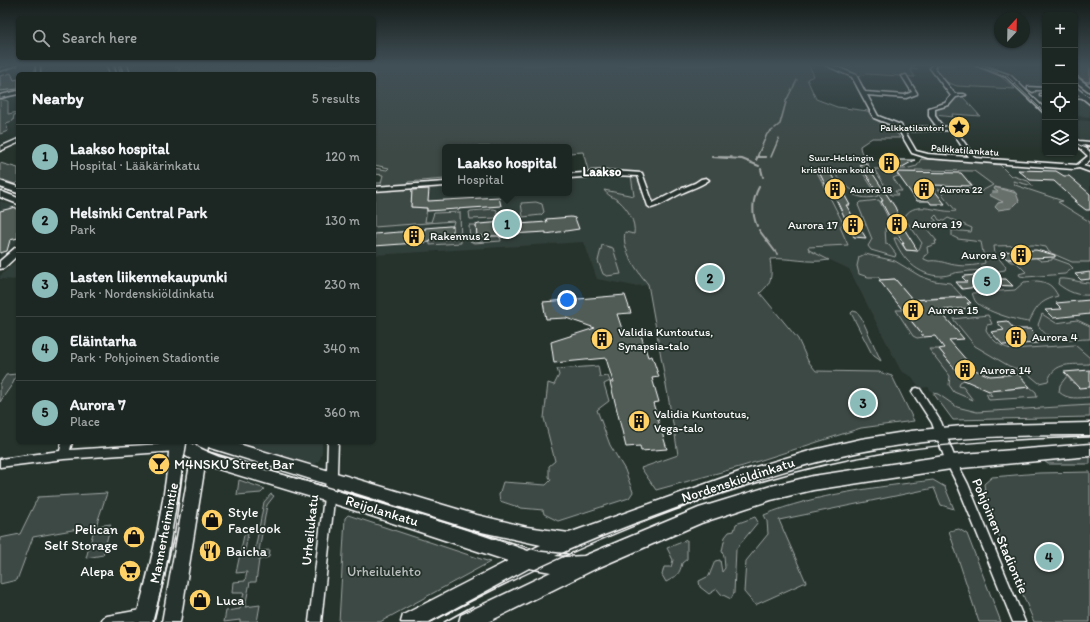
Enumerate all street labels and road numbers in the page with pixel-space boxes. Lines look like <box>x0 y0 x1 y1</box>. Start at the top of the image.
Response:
street label: Palkkatilankatu <box>931 141 1000 159</box>
street label: Nordenskiöldinkatu <box>679 454 797 506</box>
street label: Pohjoinen Stadiontie <box>968 476 1032 597</box>
street label: Mannerheimintie <box>146 481 182 585</box>
street label: Reijolankatu <box>343 492 421 530</box>
street label: Urheilukatu <box>298 493 322 566</box>

